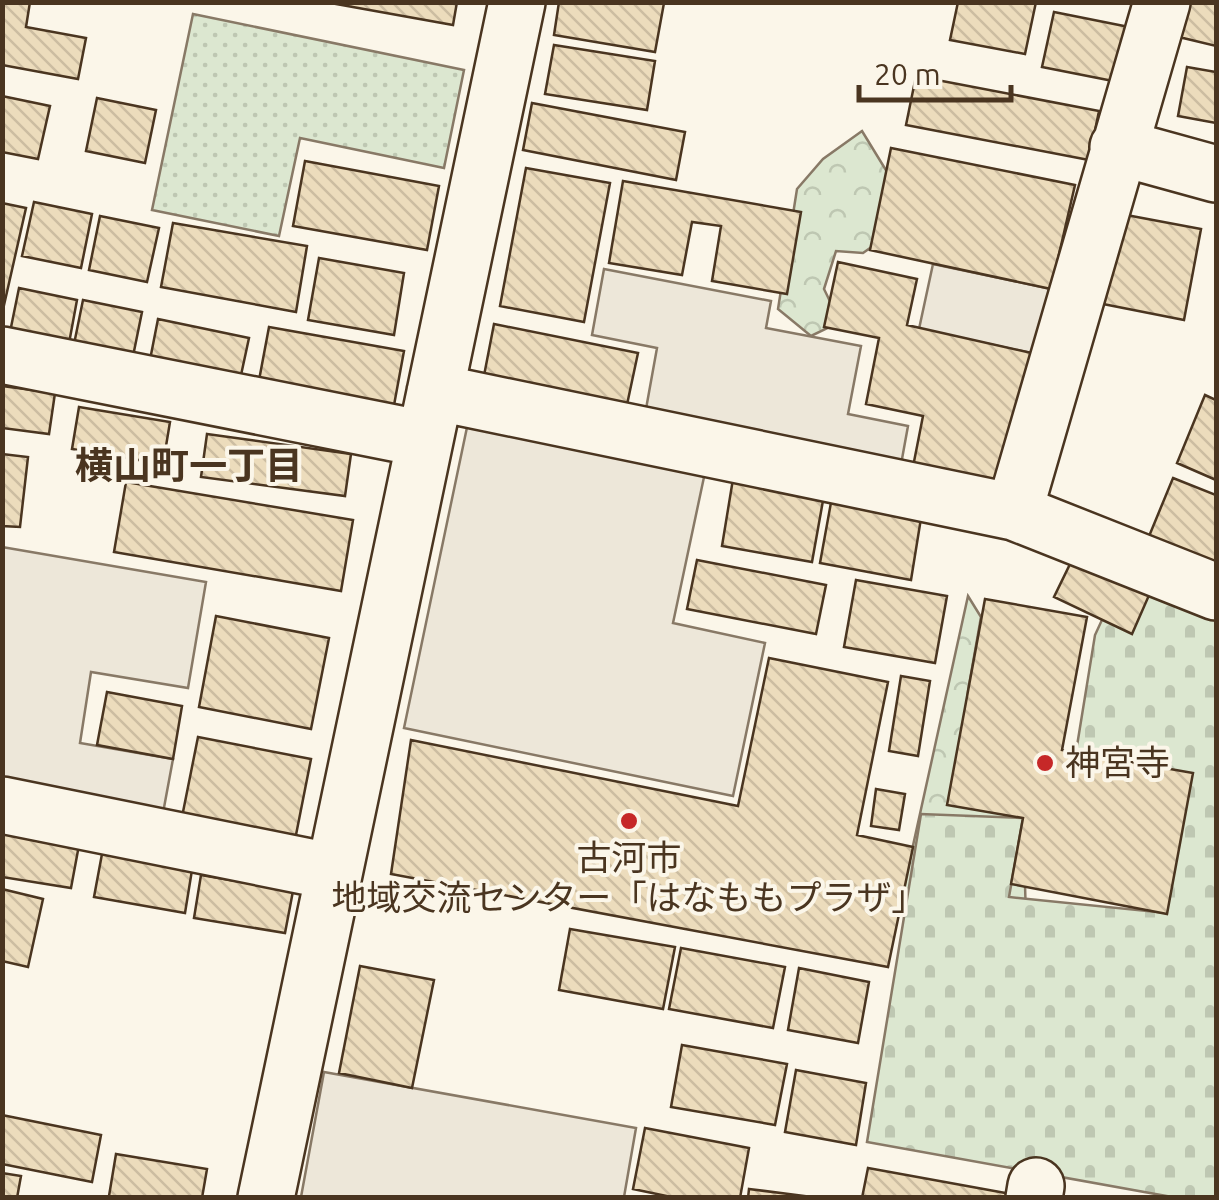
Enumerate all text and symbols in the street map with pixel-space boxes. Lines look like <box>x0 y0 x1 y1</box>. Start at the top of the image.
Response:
scale bar <box>859 40 1012 102</box>
text: 20 m <box>874 57 941 91</box>
district label: 横山町一丁目 <box>75 444 303 486</box>
place label: 神宮寺 <box>1065 742 1170 782</box>
marker: 神宮寺 <box>1034 752 1056 774</box>
marker: 古河市 地域交流センター「はなももプラザ」 <box>618 810 640 832</box>
place label: 古河市 地域交流センター「はなももプラザ」 <box>331 837 927 917</box>

